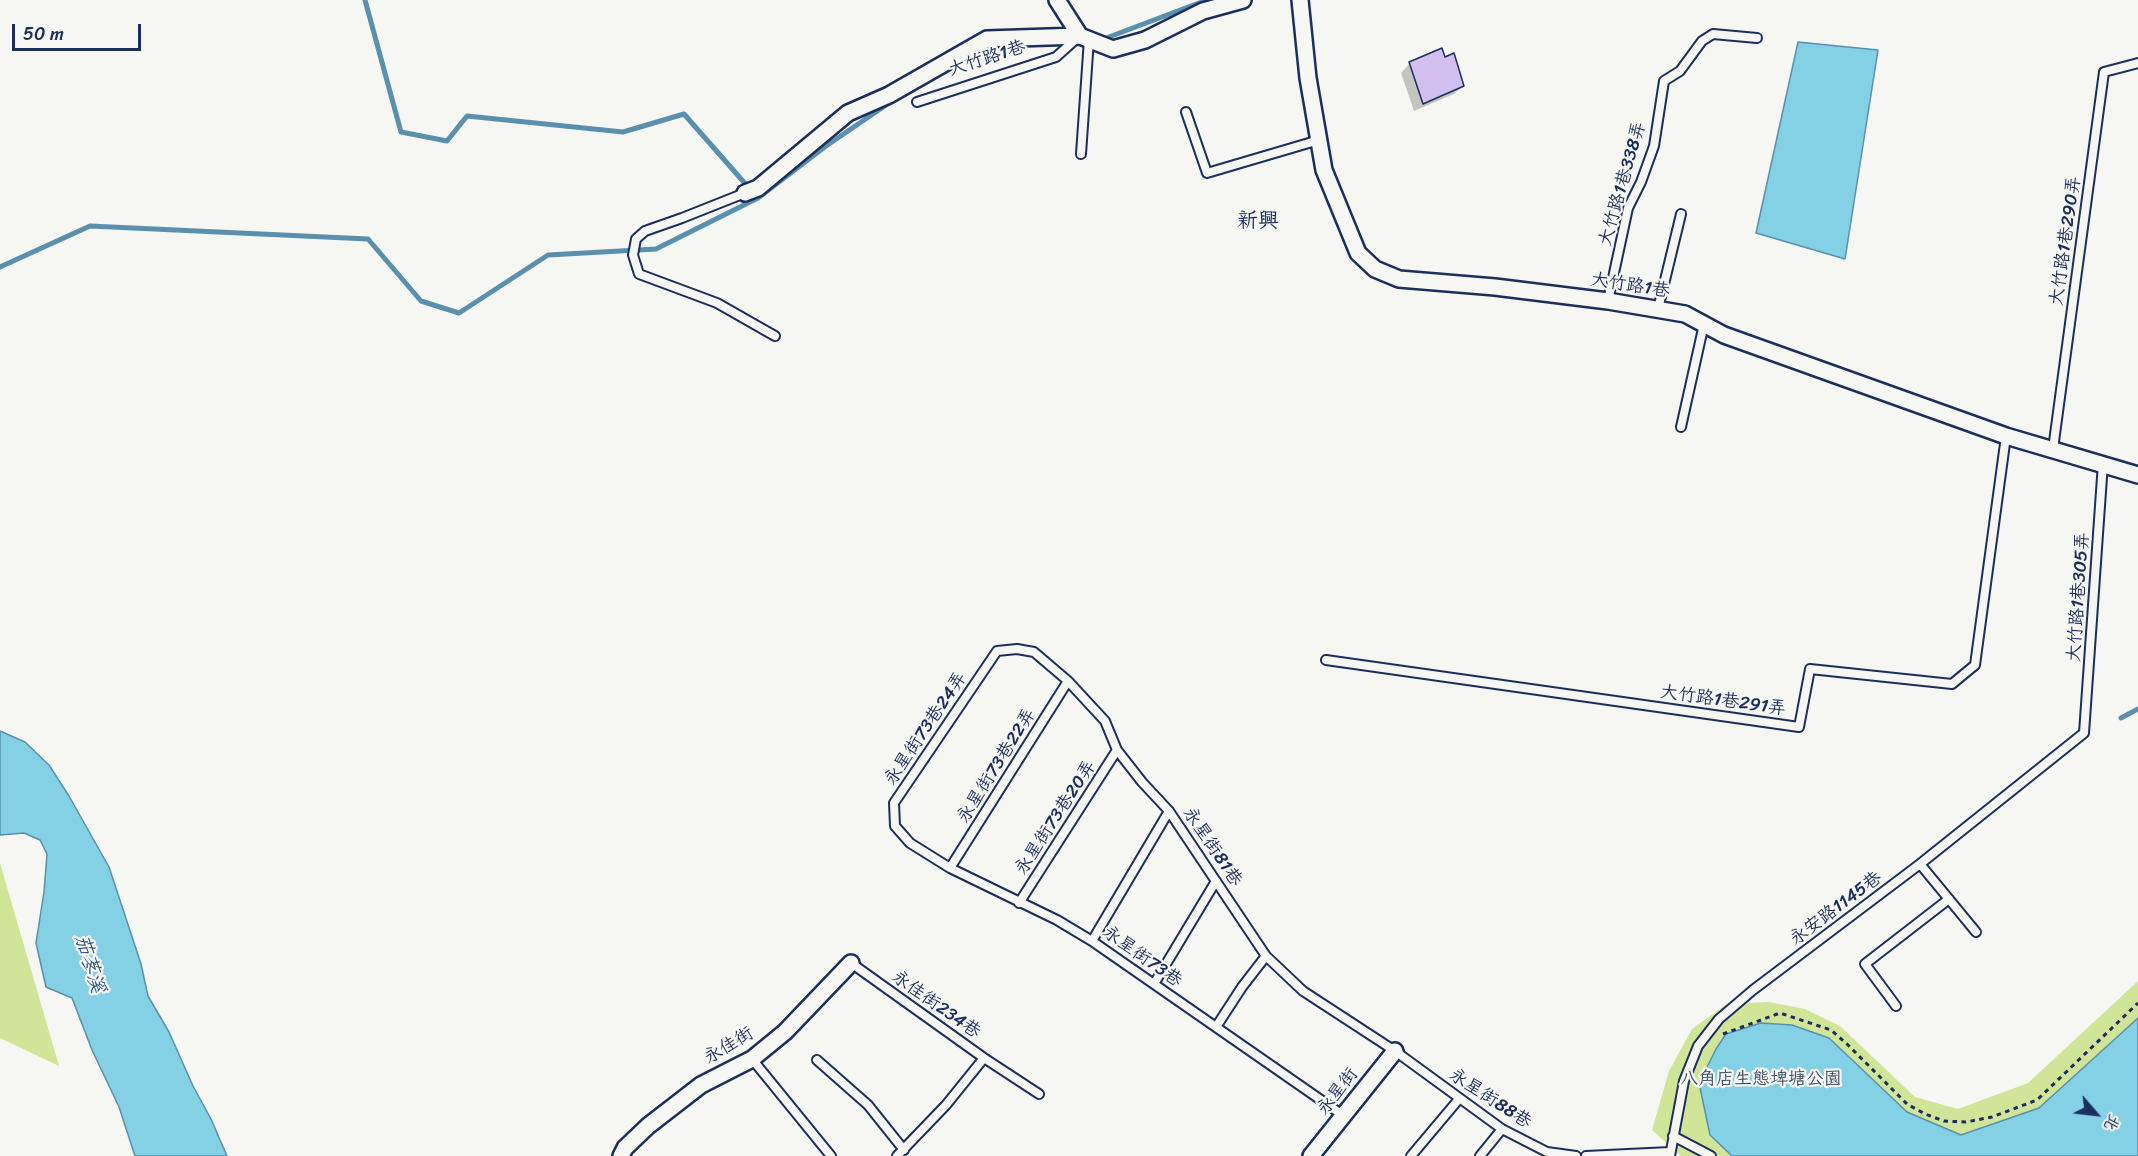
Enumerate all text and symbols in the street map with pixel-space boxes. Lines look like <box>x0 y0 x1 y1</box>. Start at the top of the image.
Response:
scale bar <box>15 12 144 50</box>
text: 50 m <box>23 18 64 50</box>
street label: 大竹路1巷 <box>946 36 1028 82</box>
street label: 大竹路1巷338弄 <box>1595 119 1651 249</box>
street label: 大竹路1巷290弄 <box>2046 175 2086 307</box>
district label: 新興 <box>1237 209 1279 235</box>
street label: 大竹路1巷 <box>1589 269 1671 303</box>
street label: 大竹路1巷305弄 <box>2064 531 2094 663</box>
street label: 永星街73巷24弄 <box>880 668 972 790</box>
street label: 大竹路1巷291弄 <box>1659 681 1787 721</box>
street label: 永星街73巷22弄 <box>953 705 1041 827</box>
street label: 永星街73巷20弄 <box>1011 757 1101 879</box>
street label: 永星街81巷 <box>1178 803 1246 891</box>
street label: 永安路1145巷 <box>1786 867 1886 951</box>
street label: 永星街73巷 <box>1098 922 1186 992</box>
water label: 茄苳溪 <box>69 932 109 996</box>
street label: 永佳街234巷 <box>887 966 985 1044</box>
street label: 永佳街 <box>700 1023 758 1069</box>
street label: 永星街 <box>1313 1064 1363 1120</box>
street label: 永星街88巷 <box>1445 1064 1535 1134</box>
park label: 八角店生態埤塘公園 <box>1680 1068 1842 1090</box>
north arrow <box>2066 1084 2126 1144</box>
text: 北 <box>2096 1109 2129 1137</box>

